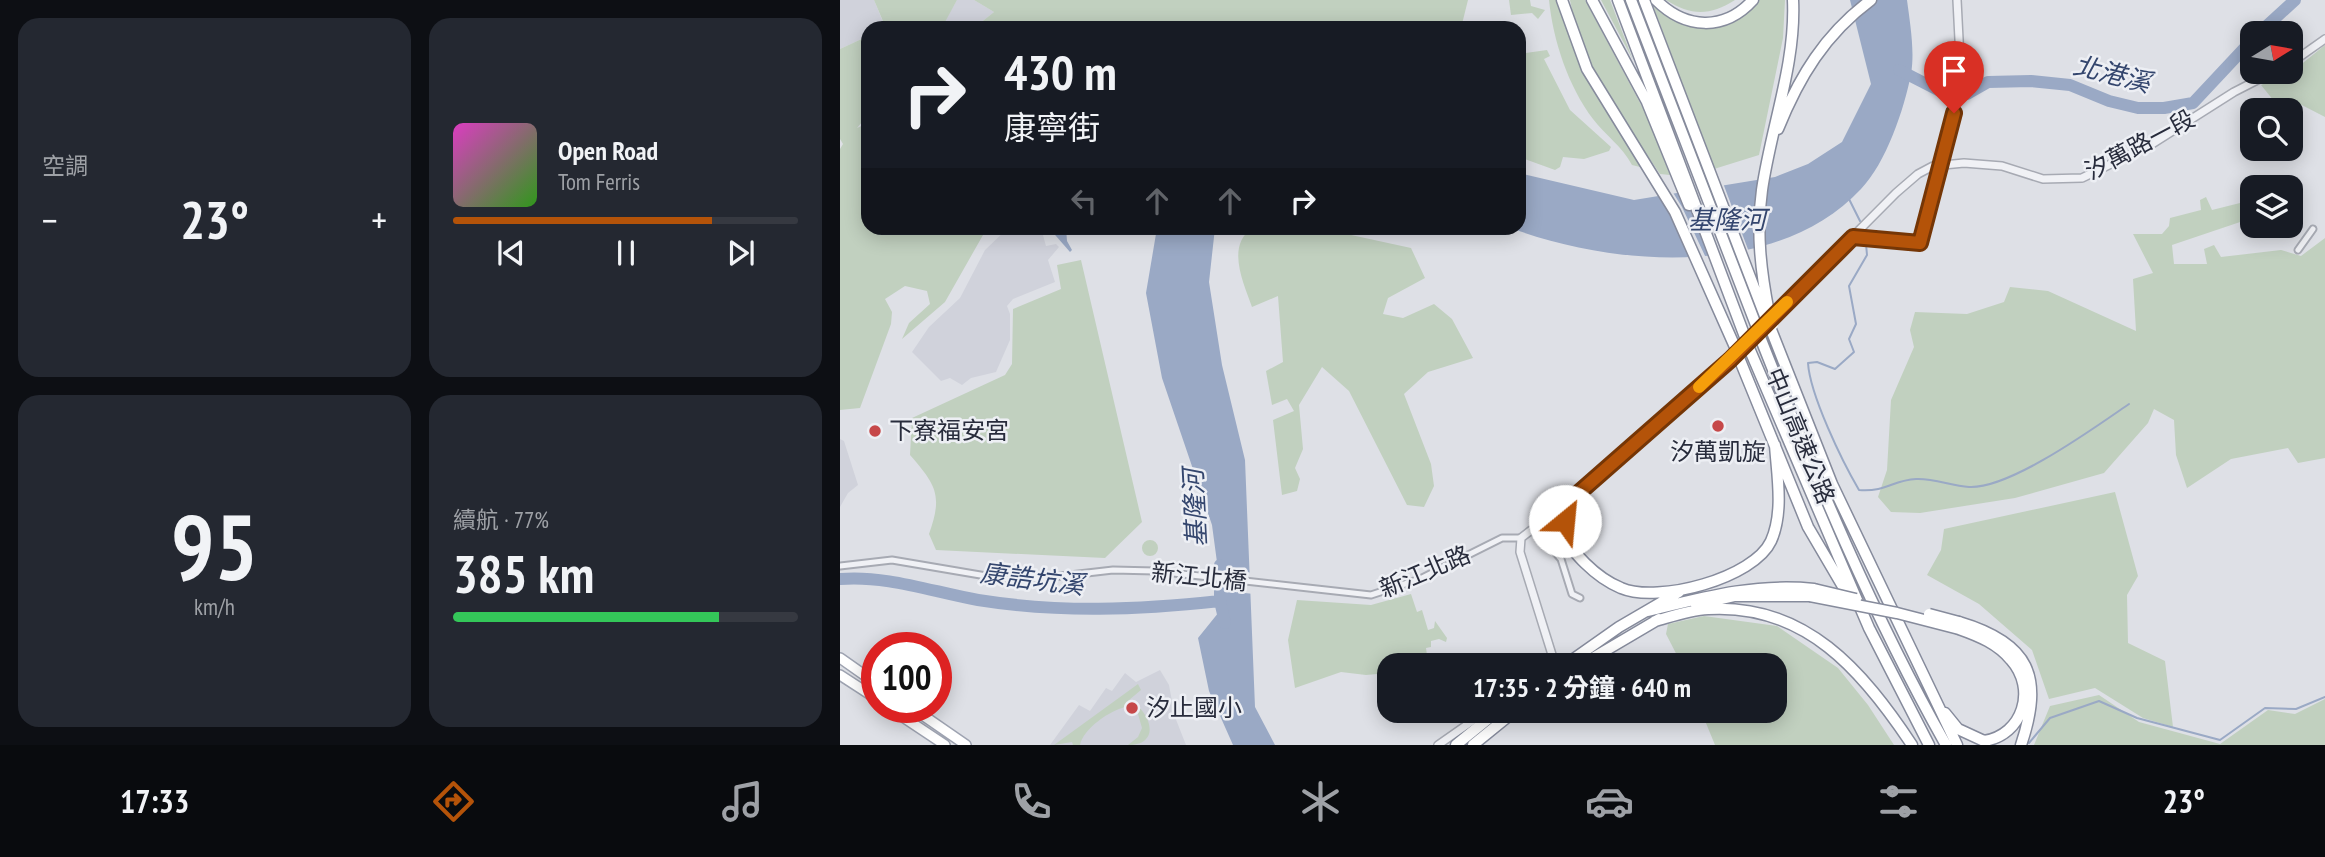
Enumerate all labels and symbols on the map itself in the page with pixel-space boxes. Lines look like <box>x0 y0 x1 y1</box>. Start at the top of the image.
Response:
north arrow <box>2240 21 2303 84</box>
pin <box>1924 41 1984 113</box>
water label: 北港溪 <box>2070 48 2158 100</box>
street label: 汐萬路一段 <box>2080 103 2200 186</box>
water label: 基隆河 <box>1688 203 1771 236</box>
street label: 中山高速公路 <box>1759 363 1842 508</box>
place label: 下寮福安宮 <box>889 415 1009 446</box>
marker: 汐萬凱旋 <box>1710 418 1726 434</box>
marker: 下寮福安宮 <box>867 423 883 439</box>
place label: 汐萬凱旋 <box>1670 436 1766 467</box>
water label: 基隆河 <box>1176 463 1213 548</box>
position arrow <box>1528 484 1602 558</box>
street label: 新江北路 <box>1375 539 1475 605</box>
water label: 康誥坑溪 <box>978 556 1090 602</box>
street label: 新江北橋 <box>1150 556 1248 597</box>
speed limit sign: 100 <box>861 632 952 723</box>
place label: 汐止國小 <box>1146 692 1242 723</box>
marker: 汐止國小 <box>1124 700 1140 716</box>

